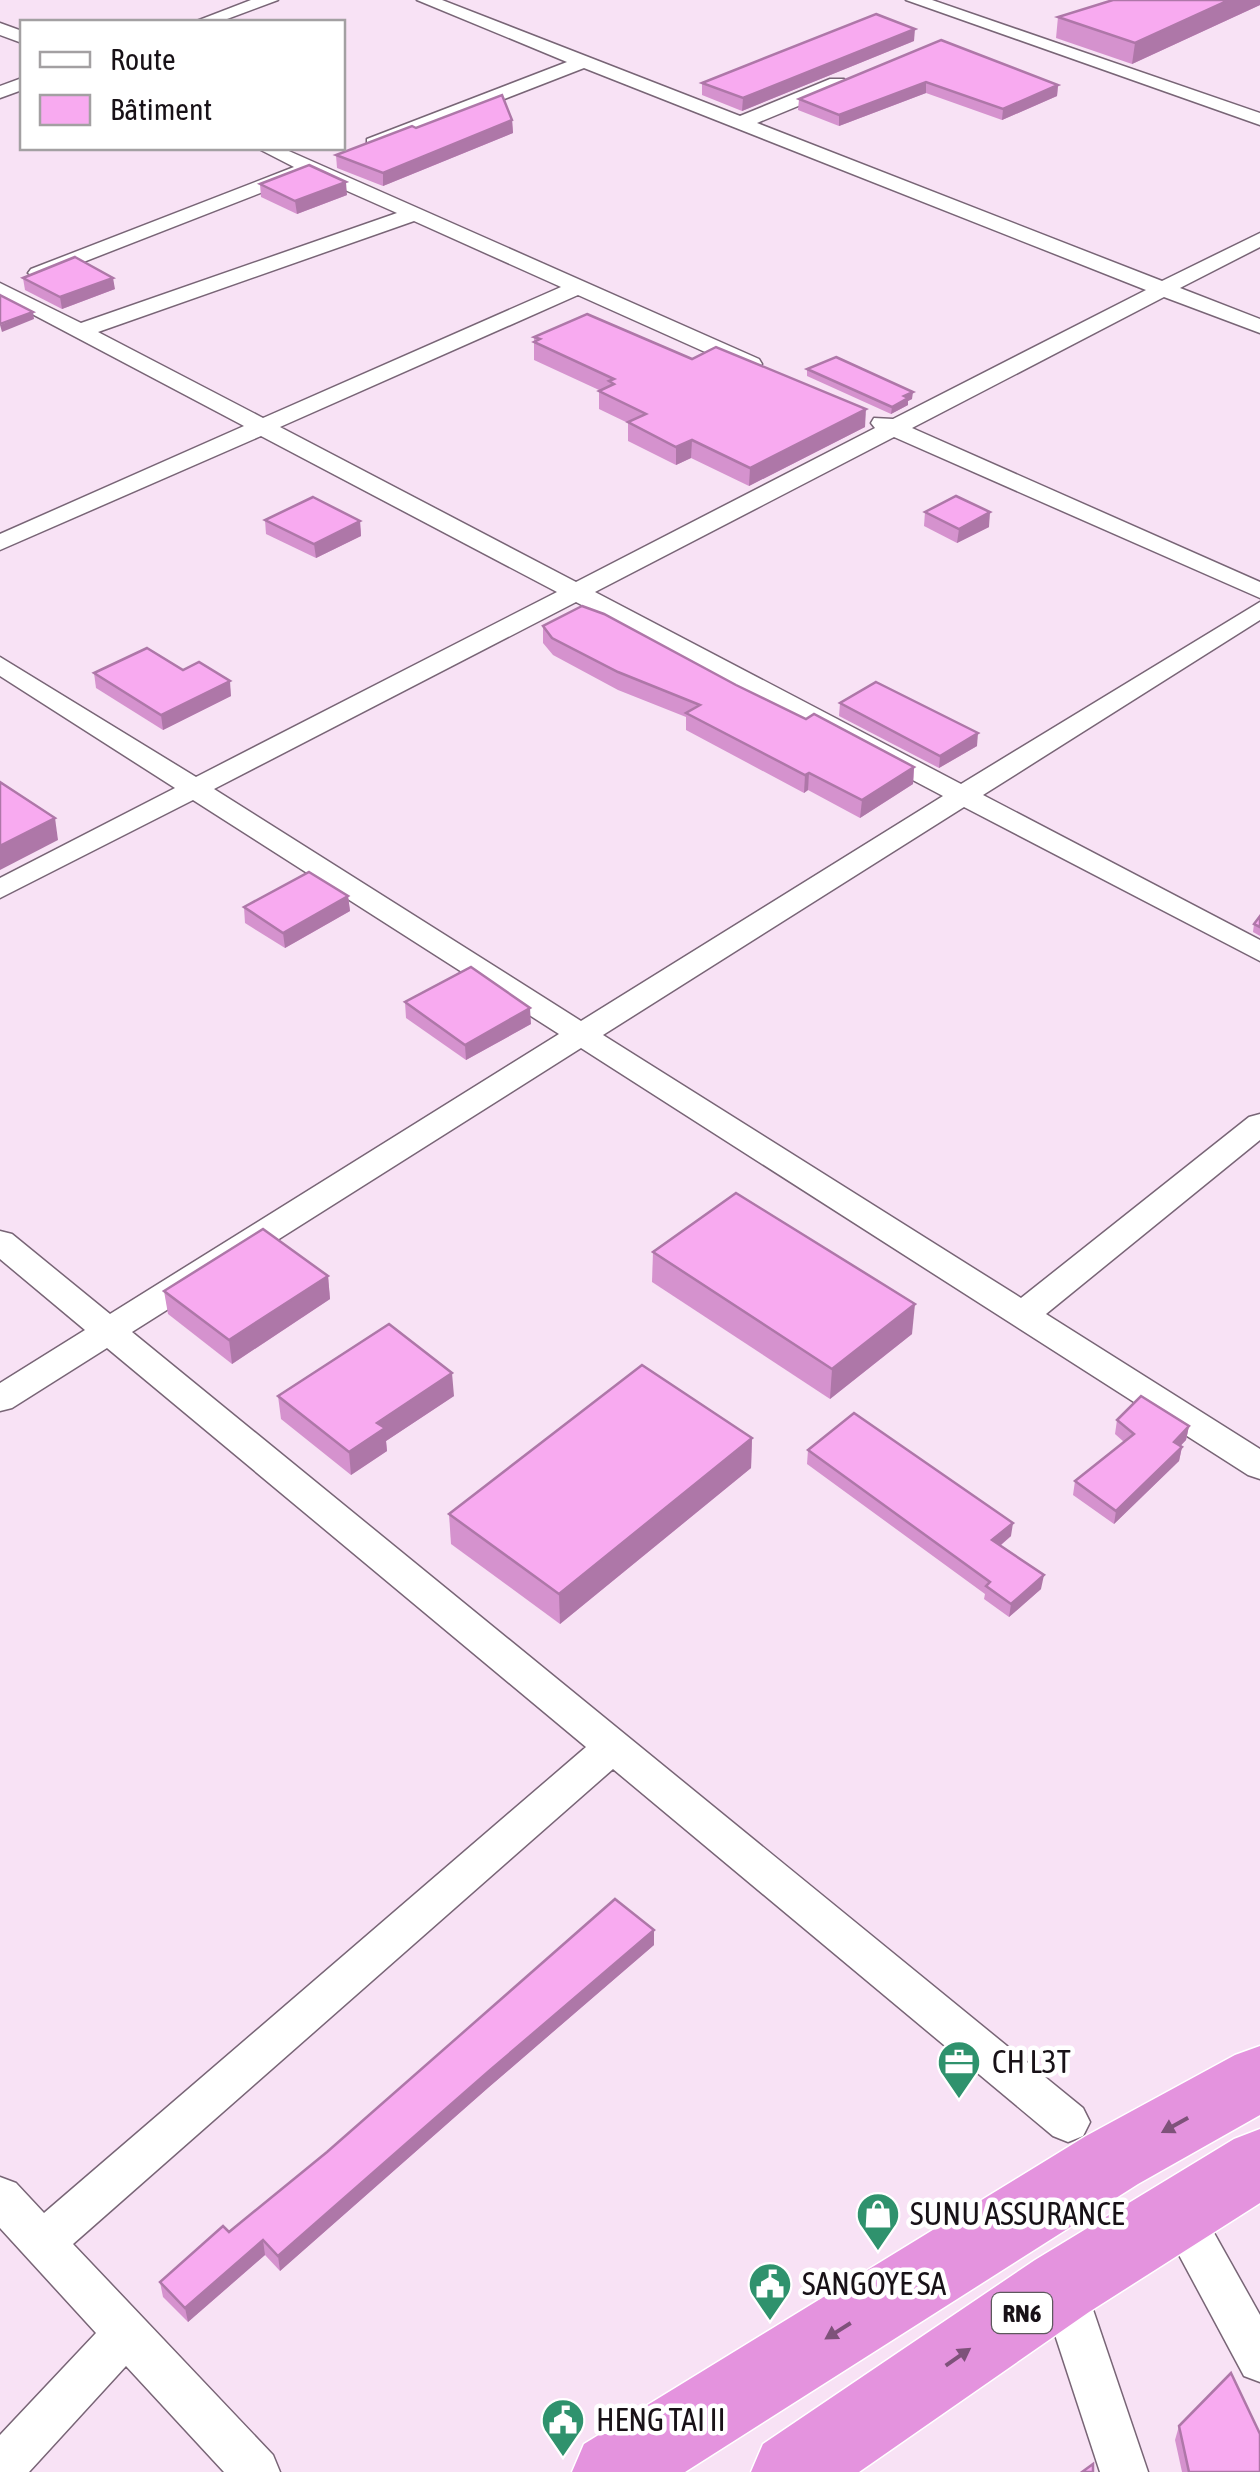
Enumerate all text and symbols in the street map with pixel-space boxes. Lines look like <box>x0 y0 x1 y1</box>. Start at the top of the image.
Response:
legend <box>20 20 345 150</box>
text: Route <box>110 42 176 76</box>
text: Bâtiment <box>110 92 212 126</box>
office icon: CH L3T <box>936 2039 982 2100</box>
place label: CH L3T <box>992 2043 1071 2080</box>
one-way arrow <box>1160 2117 1189 2134</box>
shop icon: SUNU ASSURANCE <box>855 2191 901 2252</box>
place label: SUNU ASSURANCE <box>910 2195 1125 2232</box>
public building icon: SANGOYE SA <box>747 2261 793 2322</box>
place label: SANGOYE SA <box>802 2265 946 2302</box>
road number: RN6 <box>992 2293 1052 2333</box>
one-way arrow <box>824 2322 852 2340</box>
one-way arrow <box>945 2348 972 2367</box>
public building icon: HENG TAI II <box>540 2397 586 2458</box>
place label: HENG TAI II <box>596 2401 726 2438</box>

